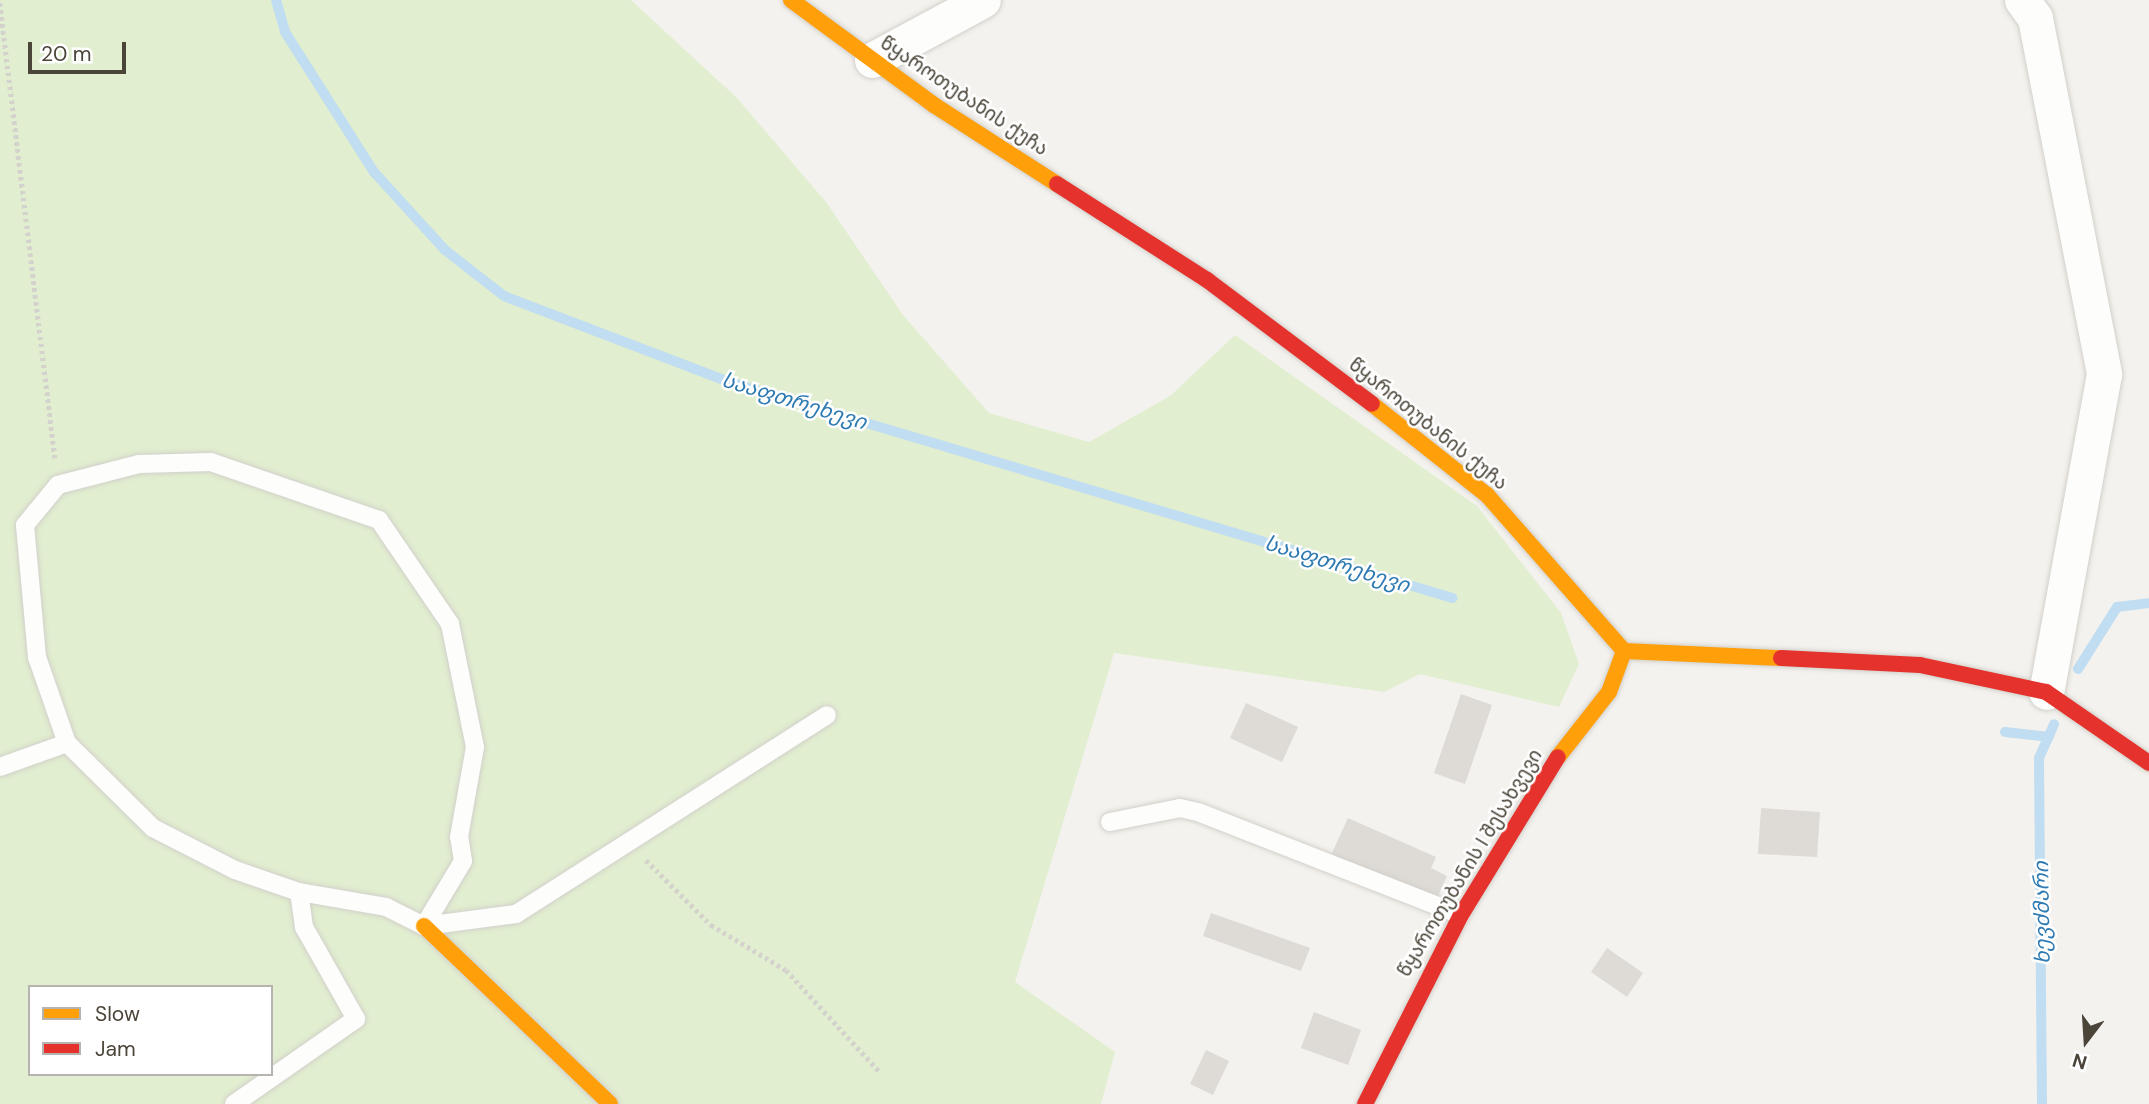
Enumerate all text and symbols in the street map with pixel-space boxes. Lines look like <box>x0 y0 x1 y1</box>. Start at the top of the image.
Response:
scale bar <box>32 28 130 72</box>
street label: წყაროთუბანის ქუჩა <box>876 31 1052 161</box>
text: 20 m <box>41 40 92 68</box>
street label: წყაროთუბანის ქუჩა <box>1344 353 1512 495</box>
water label: სააფთრეხევი <box>719 367 869 435</box>
water label: სააფთრეხევი <box>1262 530 1412 598</box>
street label: წყაროთუბანის I შესახვევი <box>1393 745 1547 981</box>
water label: ხევძმარი <box>2029 861 2055 965</box>
legend <box>28 985 273 1076</box>
text: Slow <box>95 1000 140 1028</box>
north arrow <box>2051 1006 2121 1076</box>
text: Jam <box>95 1035 136 1063</box>
text: N <box>2069 1048 2090 1076</box>

